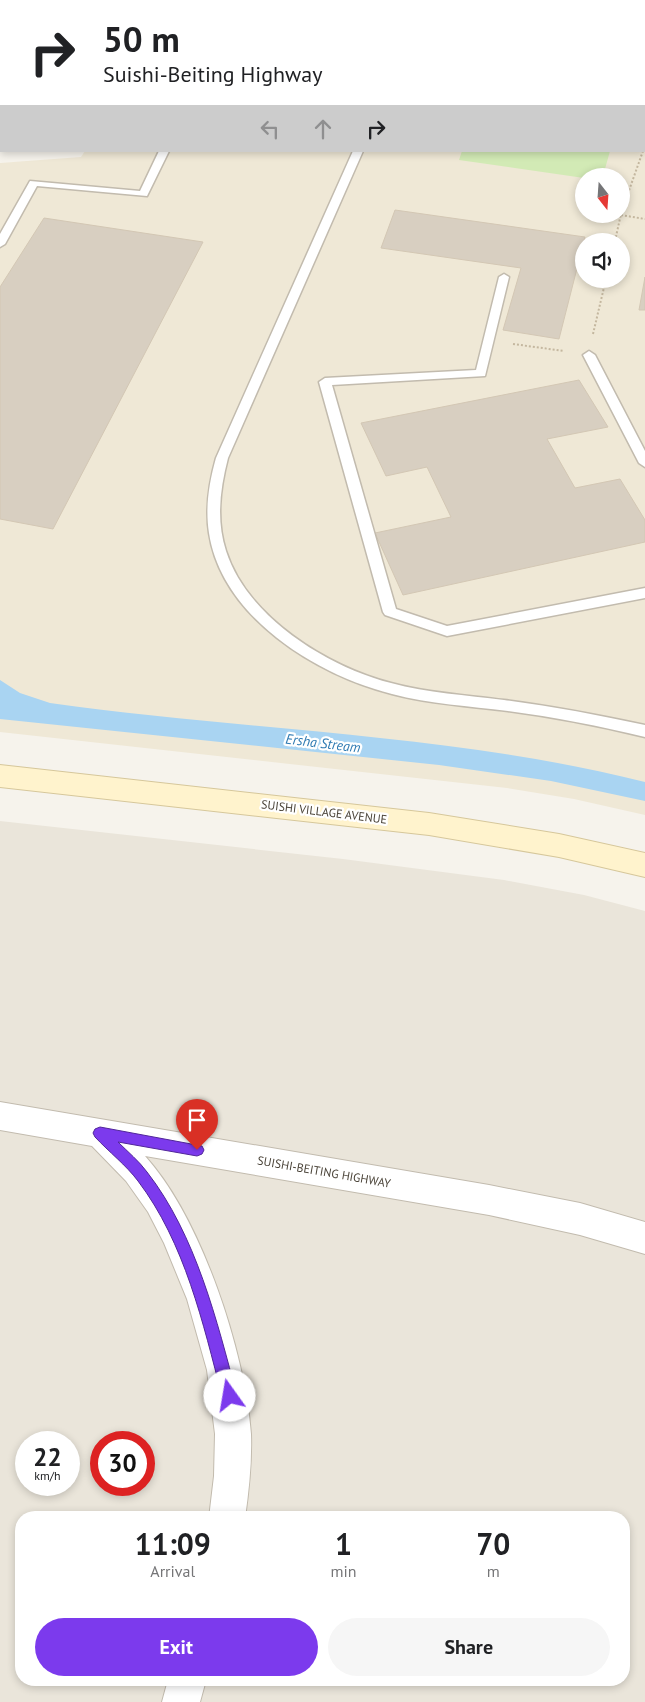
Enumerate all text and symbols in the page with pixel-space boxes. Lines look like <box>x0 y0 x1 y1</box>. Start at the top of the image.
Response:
text: 50 m <box>103 16 180 62</box>
icon: right <box>20 20 85 85</box>
text: Suishi-Beiting Highway <box>103 60 322 88</box>
icon: left <box>256 115 284 143</box>
icon: ahead <box>309 115 337 143</box>
icon: right <box>362 115 390 143</box>
north arrow <box>575 168 630 222</box>
map controls <box>575 168 630 288</box>
button: sound <box>575 233 630 288</box>
water label: Ersha Stream <box>285 729 362 757</box>
street label: SUISHI VILLAGE AVENUE <box>260 796 388 827</box>
pin <box>176 1099 218 1150</box>
icon: arrive <box>183 1106 211 1134</box>
street label: SUISHI-BEITING HIGHWAY <box>256 1152 392 1191</box>
position arrow <box>203 1369 255 1421</box>
speed limit sign: 30 <box>90 1431 155 1496</box>
text: 22 <box>33 1441 62 1473</box>
text: km/h <box>34 1468 61 1483</box>
text: 11:09 <box>135 1524 211 1563</box>
text: 1 <box>335 1524 352 1563</box>
text: 70 <box>476 1524 510 1563</box>
text: Arrival <box>150 1561 195 1581</box>
text: min <box>331 1561 357 1581</box>
text: m <box>487 1561 500 1581</box>
button: Exit <box>35 1618 318 1676</box>
button: Share <box>328 1618 610 1676</box>

